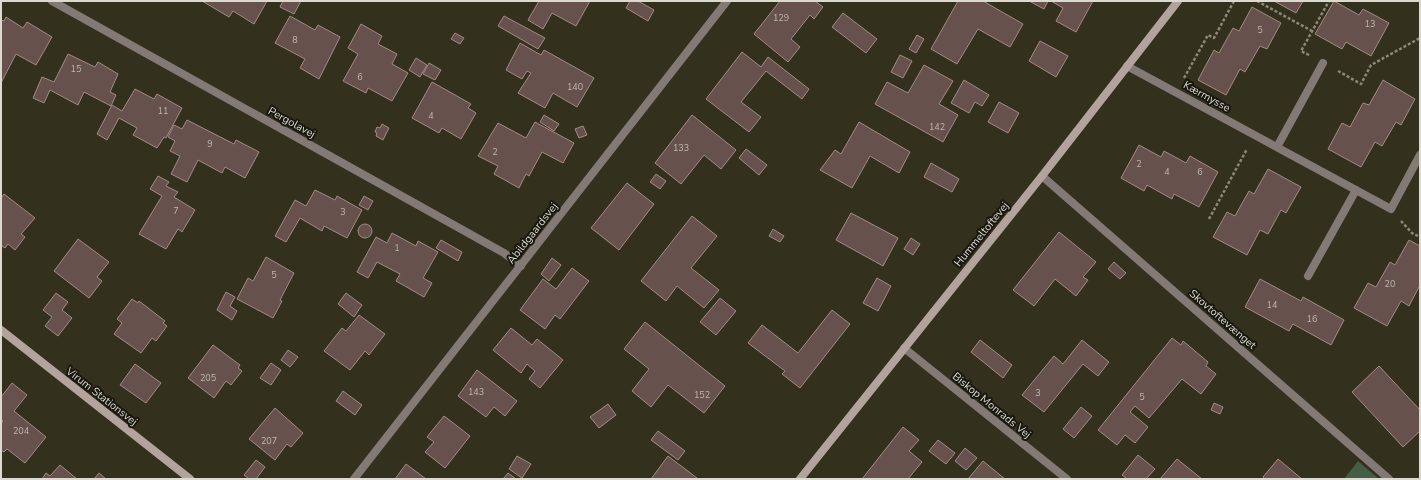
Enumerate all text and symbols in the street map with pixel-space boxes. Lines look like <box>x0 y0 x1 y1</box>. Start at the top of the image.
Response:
house number: 129 <box>773 12 789 24</box>
house number: 13 <box>1365 18 1375 30</box>
house number: 5 <box>1257 24 1263 36</box>
house number: 8 <box>292 34 298 46</box>
house number: 15 <box>71 63 81 75</box>
house number: 6 <box>357 71 363 83</box>
street label: Kærmysse <box>1181 77 1233 116</box>
house number: 140 <box>567 81 583 93</box>
street label: Pergolavej <box>265 103 318 142</box>
house number: 11 <box>158 105 168 117</box>
house number: 4 <box>428 110 434 122</box>
house number: 142 <box>929 121 945 133</box>
house number: 9 <box>207 138 213 150</box>
house number: 133 <box>673 142 689 154</box>
house number: 2 <box>492 146 498 158</box>
house number: 2 <box>1136 158 1142 170</box>
house number: 4 <box>1164 166 1170 178</box>
house number: 6 <box>1197 166 1203 178</box>
street label: Abildgaardsvej <box>504 199 561 267</box>
street label: Hummeltoftevej <box>951 199 1012 270</box>
house number: 7 <box>173 205 179 217</box>
house number: 3 <box>340 206 346 218</box>
house number: 1 <box>394 242 400 254</box>
house number: 5 <box>271 269 277 281</box>
house number: 20 <box>1385 278 1395 290</box>
street label: Skovtoftevænget <box>1186 286 1259 353</box>
house number: 14 <box>1267 299 1278 311</box>
house number: 16 <box>1307 313 1317 325</box>
street label: Virum Stationsvej <box>62 363 141 429</box>
street label: Biskop Monrads Vej <box>949 369 1034 442</box>
house number: 205 <box>200 372 216 384</box>
house number: 143 <box>468 386 484 398</box>
house number: 3 <box>1035 387 1041 399</box>
house number: 152 <box>694 389 710 401</box>
house number: 5 <box>1139 391 1145 403</box>
house number: 204 <box>13 425 30 437</box>
house number: 207 <box>261 435 277 447</box>

